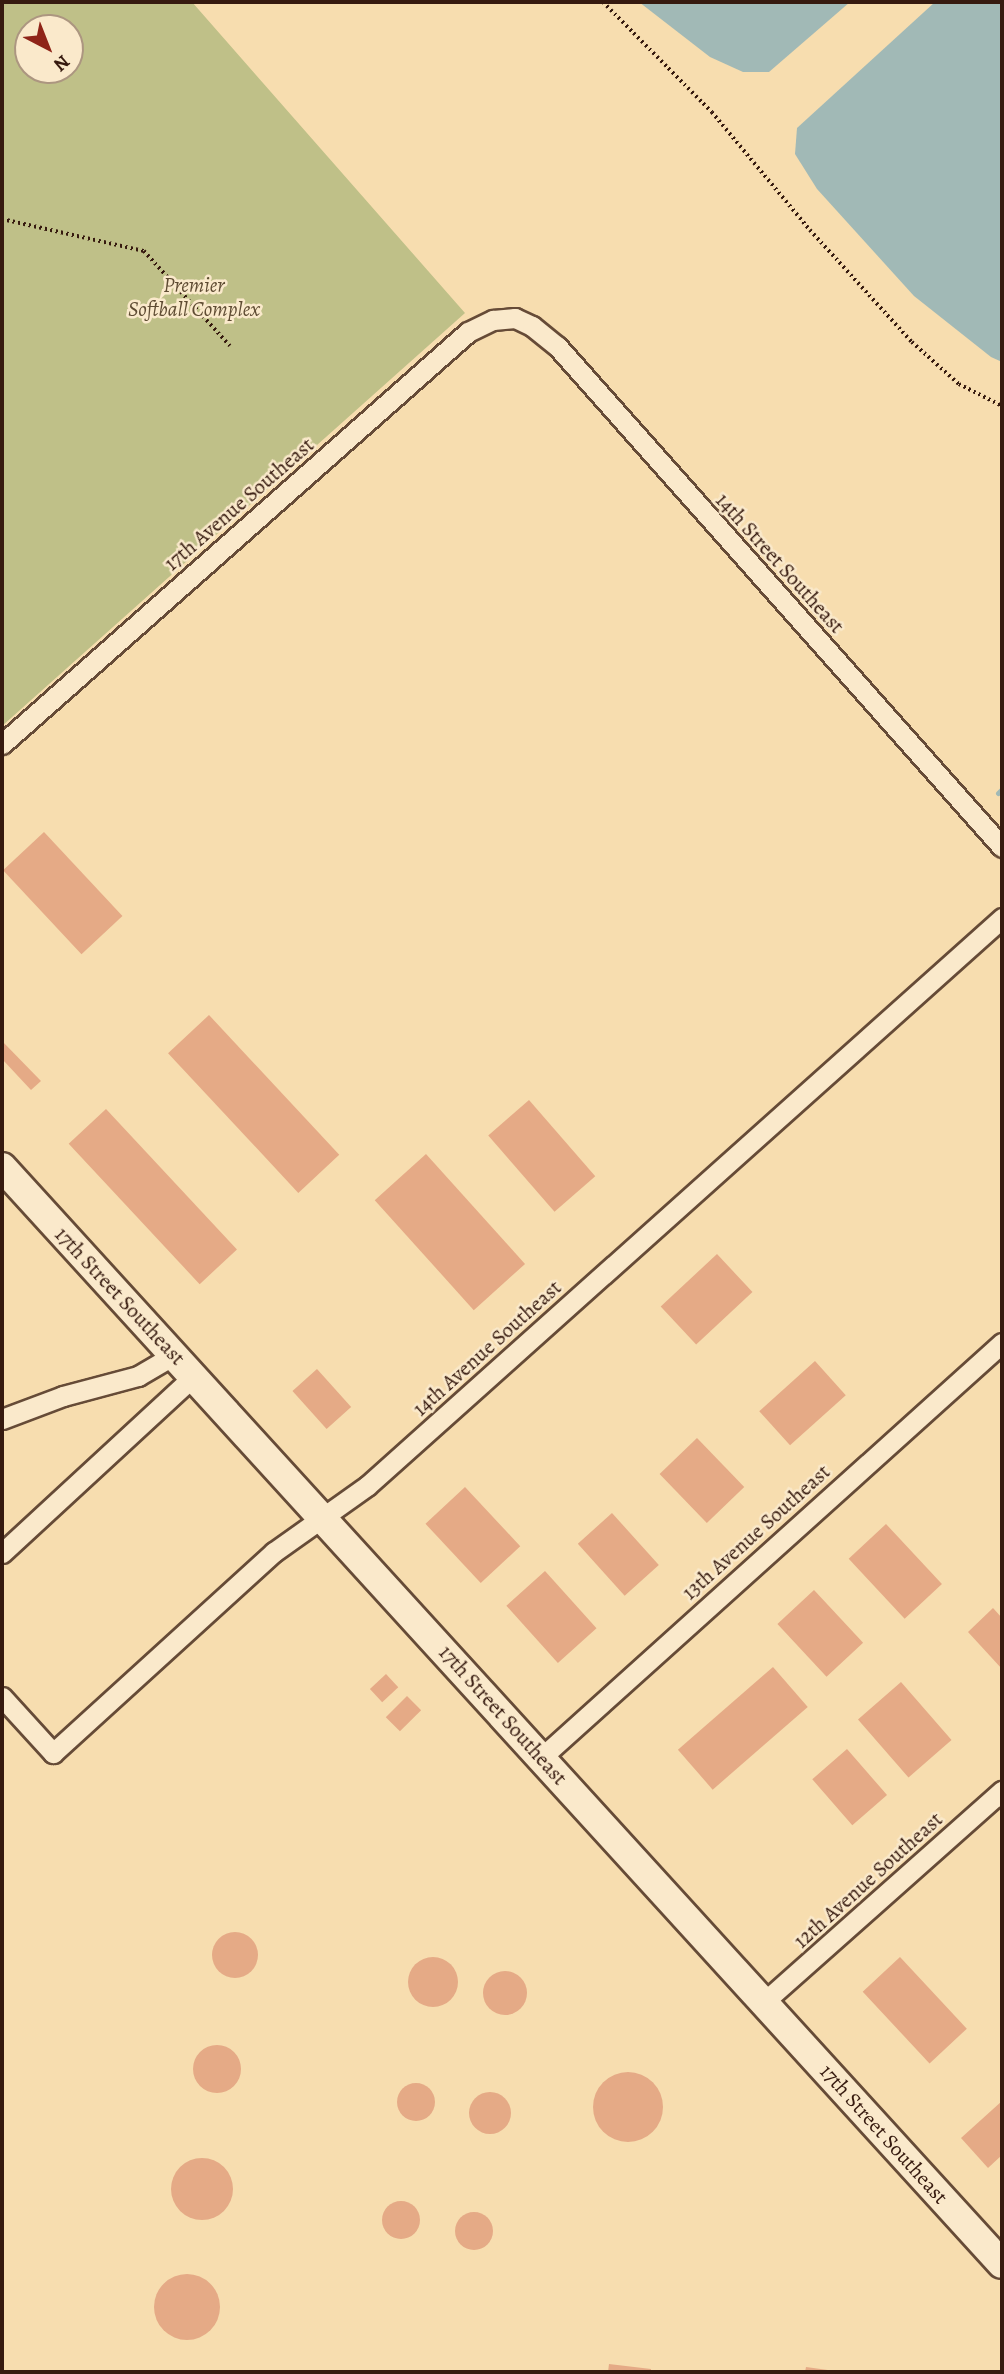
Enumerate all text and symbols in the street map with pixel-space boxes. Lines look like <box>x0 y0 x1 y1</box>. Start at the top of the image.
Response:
north arrow <box>14 14 84 84</box>
text: N <box>48 49 76 77</box>
park label: Premier Softball Complex <box>128 272 260 322</box>
street label: 17th Avenue Southeast <box>159 432 319 576</box>
street label: 14th Street Southeast <box>710 488 850 638</box>
street label: 17th Street Southeast <box>50 1222 190 1370</box>
street label: 14th Avenue Southeast <box>408 1275 566 1421</box>
street label: 13th Avenue Southeast <box>677 1459 835 1605</box>
street label: 17th Street Southeast <box>434 1640 572 1790</box>
street label: 12th Avenue Southeast <box>788 1807 948 1953</box>
street label: 17th Street Southeast <box>815 2059 953 2209</box>

